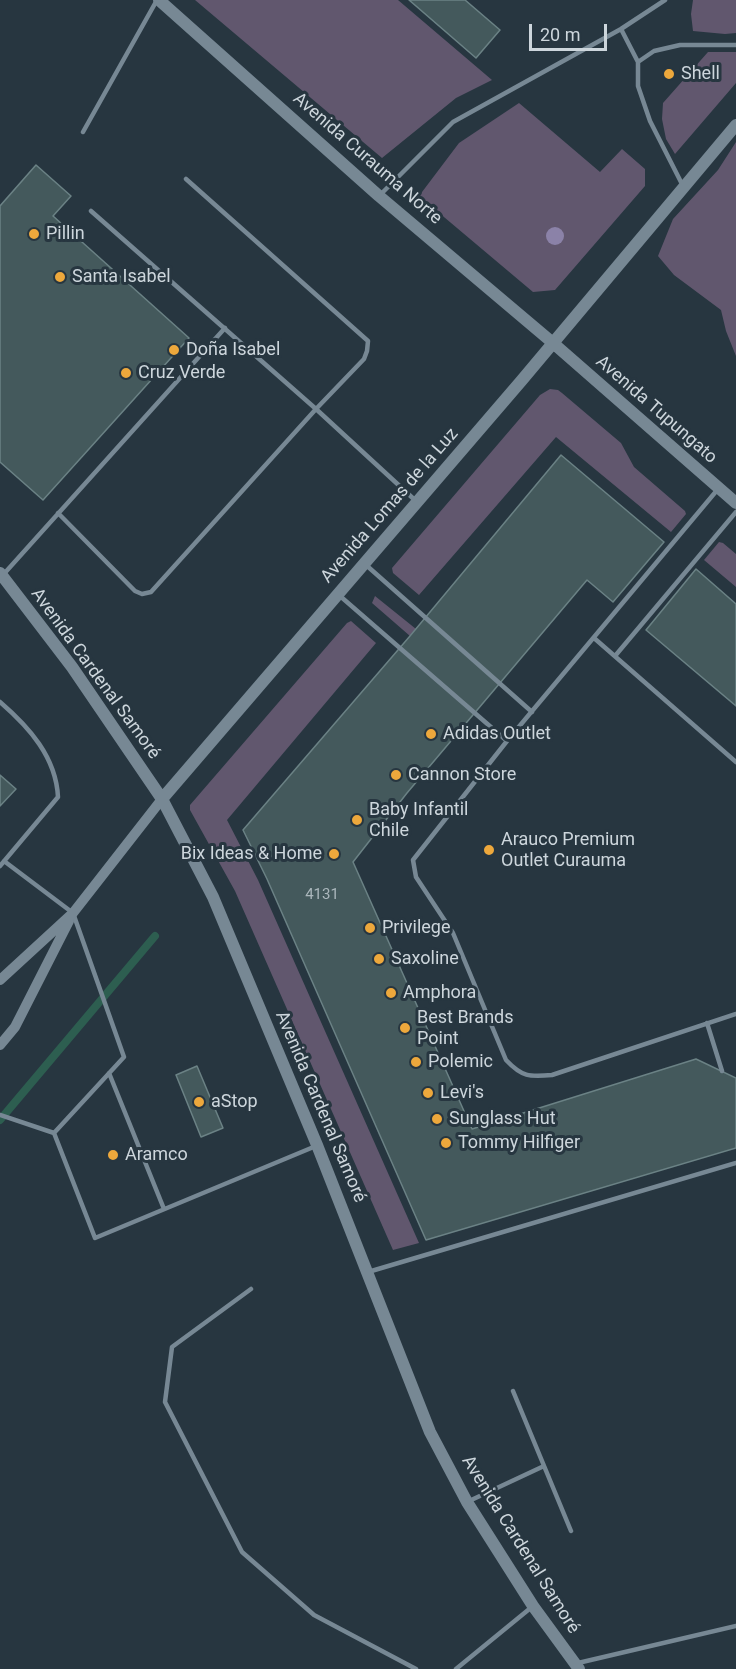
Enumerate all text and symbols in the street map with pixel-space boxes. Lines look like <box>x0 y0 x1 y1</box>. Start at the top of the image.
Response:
scale bar <box>532 12 610 50</box>
text: 20 m <box>540 24 580 45</box>
place label: Shell <box>681 63 720 85</box>
marker: Shell <box>662 67 676 81</box>
street label: Avenida Curauma Norte <box>288 88 446 230</box>
place label: Pillin <box>46 223 85 245</box>
marker: Pillin <box>27 227 41 241</box>
place label: Santa Isabel <box>72 266 171 288</box>
marker: Santa Isabel <box>53 270 67 284</box>
place label: Doña Isabel <box>186 339 280 361</box>
marker: Doña Isabel <box>167 343 181 357</box>
street label: Avenida Tupungato <box>591 351 721 469</box>
place label: Cruz Verde <box>138 362 225 384</box>
marker: Cruz Verde <box>119 366 133 380</box>
street label: Avenida Lomas de la Luz <box>317 424 463 588</box>
street label: Avenida Cardenal Samoré <box>26 584 164 764</box>
place label: Adidas Outlet <box>443 723 551 745</box>
marker: Adidas Outlet <box>424 727 438 741</box>
place label: Cannon Store <box>408 764 516 786</box>
marker: Cannon Store <box>389 768 403 782</box>
place label: Baby Infantil Chile <box>369 799 468 842</box>
marker: Baby Infantil Chile <box>350 813 364 827</box>
place label: Arauco Premium Outlet Curauma <box>501 829 635 872</box>
place label: Bix Ideas & Home <box>181 843 322 865</box>
marker: Arauco Premium Outlet Curauma <box>482 843 496 857</box>
marker: Bix Ideas & Home <box>327 847 341 861</box>
house number: 4131 <box>305 886 339 904</box>
place label: Privilege <box>382 917 451 939</box>
marker: Privilege <box>363 921 377 935</box>
place label: Saxoline <box>391 948 459 970</box>
marker: Saxoline <box>372 952 386 966</box>
place label: Amphora <box>403 982 476 1004</box>
marker: Amphora <box>384 986 398 1000</box>
place label: Best Brands Point <box>417 1007 514 1050</box>
street label: Avenida Cardenal Samoré <box>270 1008 370 1206</box>
marker: Best Brands Point <box>398 1021 412 1035</box>
place label: Polemic <box>428 1051 493 1073</box>
marker: Polemic <box>409 1055 423 1069</box>
place label: Levi's <box>440 1082 484 1104</box>
marker: Levi's <box>421 1086 435 1100</box>
place label: aStop <box>211 1091 258 1113</box>
marker: aStop <box>192 1095 206 1109</box>
place label: Sunglass Hut <box>449 1108 556 1130</box>
marker: Sunglass Hut <box>430 1112 444 1126</box>
place label: Tommy Hilfiger <box>458 1132 580 1154</box>
marker: Tommy Hilfiger <box>439 1136 453 1150</box>
place label: Aramco <box>125 1144 188 1166</box>
marker: Aramco <box>106 1148 120 1162</box>
street label: Avenida Cardenal Samoré <box>456 1452 584 1638</box>

